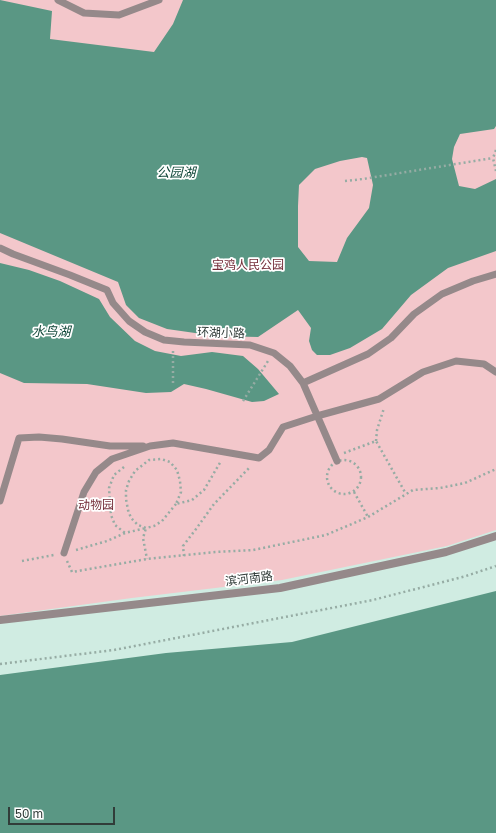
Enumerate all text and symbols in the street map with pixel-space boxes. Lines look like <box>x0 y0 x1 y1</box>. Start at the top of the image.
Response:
water label: 公园湖 <box>157 165 195 181</box>
park label: 宝鸡人民公园 <box>212 258 284 272</box>
water label: 水鸟湖 <box>32 324 70 340</box>
street label: 环湖小路 <box>197 325 245 341</box>
park label: 动物园 <box>78 498 114 512</box>
street label: 滨河南路 <box>224 569 274 589</box>
scale bar <box>10 799 117 825</box>
text: 50 m <box>15 806 43 821</box>

